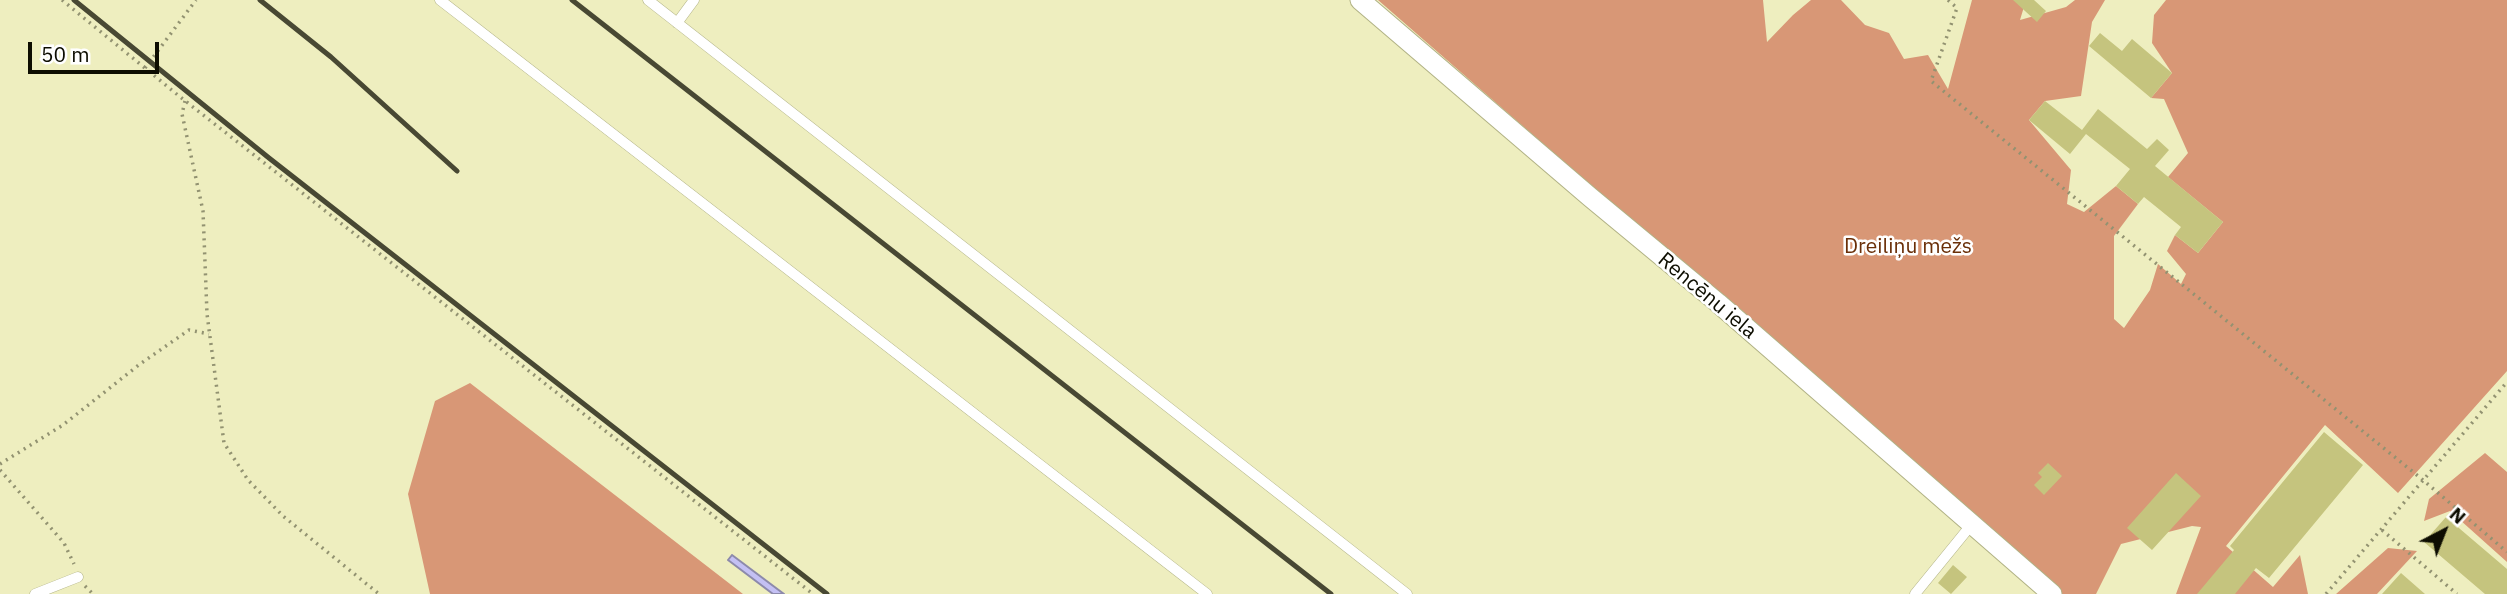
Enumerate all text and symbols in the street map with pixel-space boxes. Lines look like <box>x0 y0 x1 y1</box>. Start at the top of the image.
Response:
scale bar <box>32 28 163 72</box>
text: 50 m <box>41 40 90 68</box>
park label: Dreiliņu mežs <box>1844 234 1972 260</box>
street label: Rencēnu iela <box>1653 247 1761 345</box>
north arrow <box>2409 496 2479 566</box>
text: N <box>2445 502 2471 529</box>

